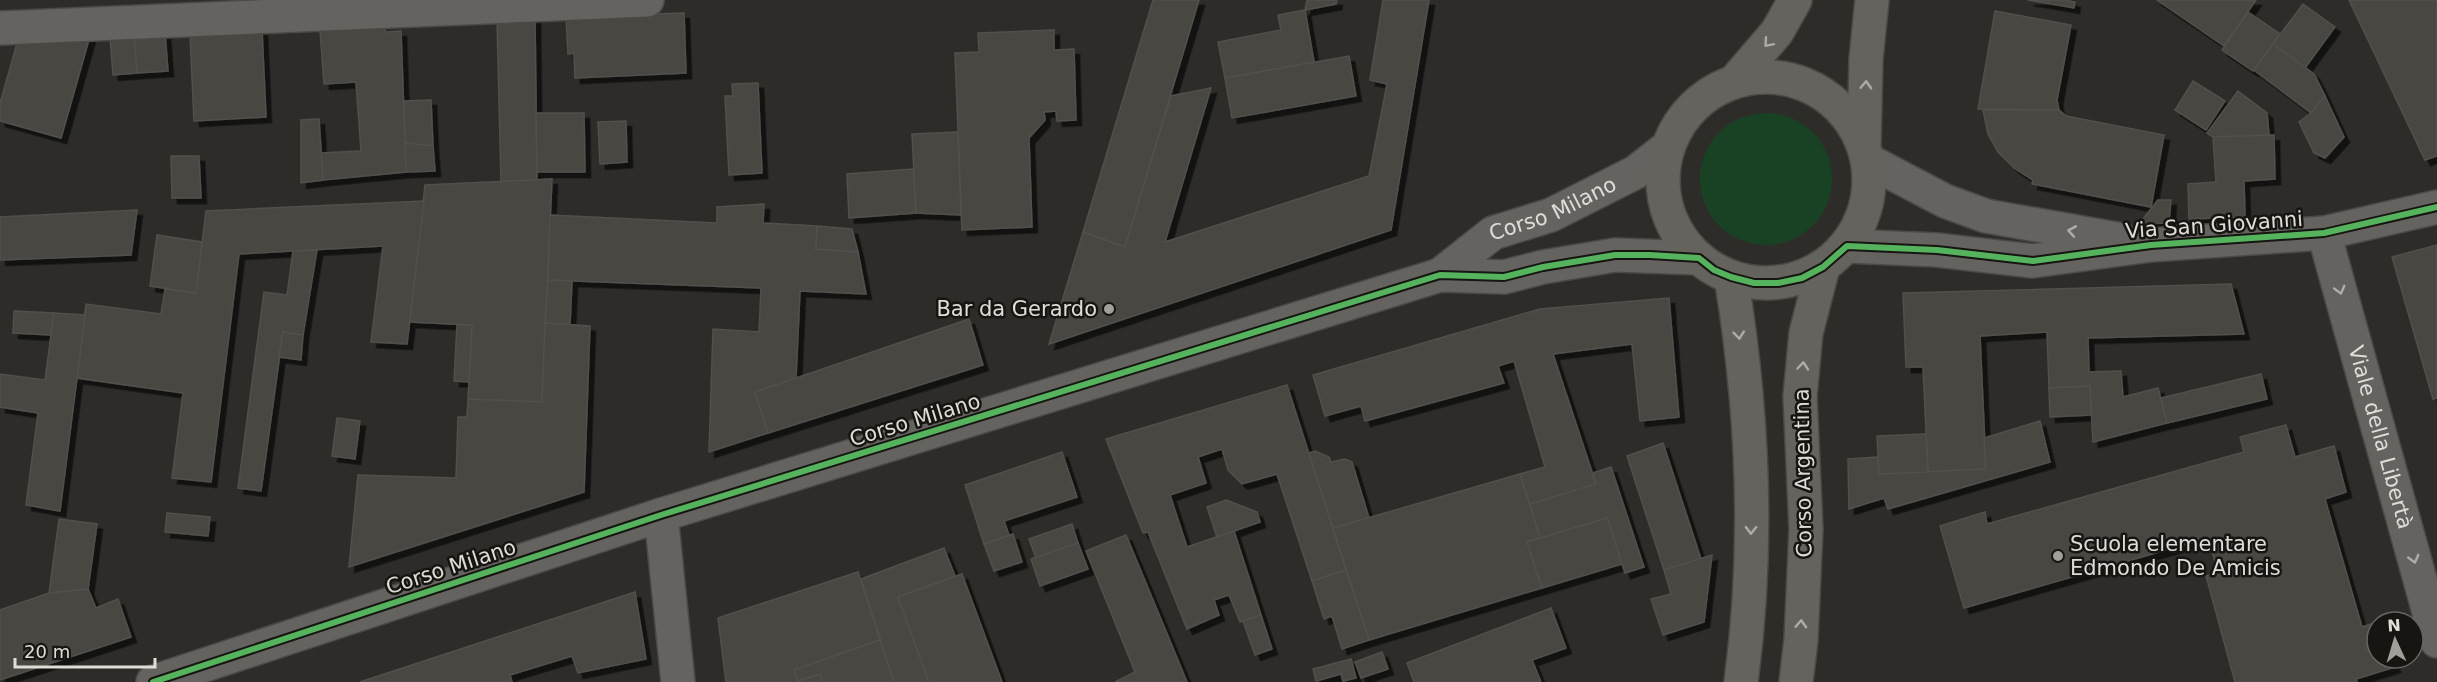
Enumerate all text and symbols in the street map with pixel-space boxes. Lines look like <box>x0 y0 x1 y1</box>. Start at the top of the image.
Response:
one-way arrow <box>1764 36 1775 47</box>
one-way arrow <box>1859 80 1872 89</box>
street label: Corso Milano <box>1486 172 1620 245</box>
street label: Via San Giovanni <box>2124 207 2304 243</box>
one-way arrow <box>2068 225 2078 238</box>
one-way arrow <box>2333 284 2345 295</box>
place label: Bar da Gerardo <box>936 297 1097 321</box>
marker: Bar da Gerardo <box>1102 302 1116 316</box>
one-way arrow <box>1732 331 1745 340</box>
street label: Viale della Libertà <box>2344 343 2417 532</box>
one-way arrow <box>1796 362 1809 371</box>
street label: Corso Argentina <box>1790 388 1816 558</box>
street label: Corso Milano <box>847 389 983 451</box>
one-way arrow <box>1745 525 1757 534</box>
place label: Scuola elementare Edmondo De Amicis <box>2070 532 2281 580</box>
street label: Corso Milano <box>383 535 519 599</box>
marker: Scuola elementare Edmondo De Amicis <box>2051 549 2065 563</box>
one-way arrow <box>2407 553 2419 564</box>
north arrow <box>2365 610 2425 670</box>
text: N <box>2387 616 2401 635</box>
one-way arrow <box>1795 619 1808 628</box>
scale bar <box>15 631 154 669</box>
text: 20 m <box>24 641 70 662</box>

